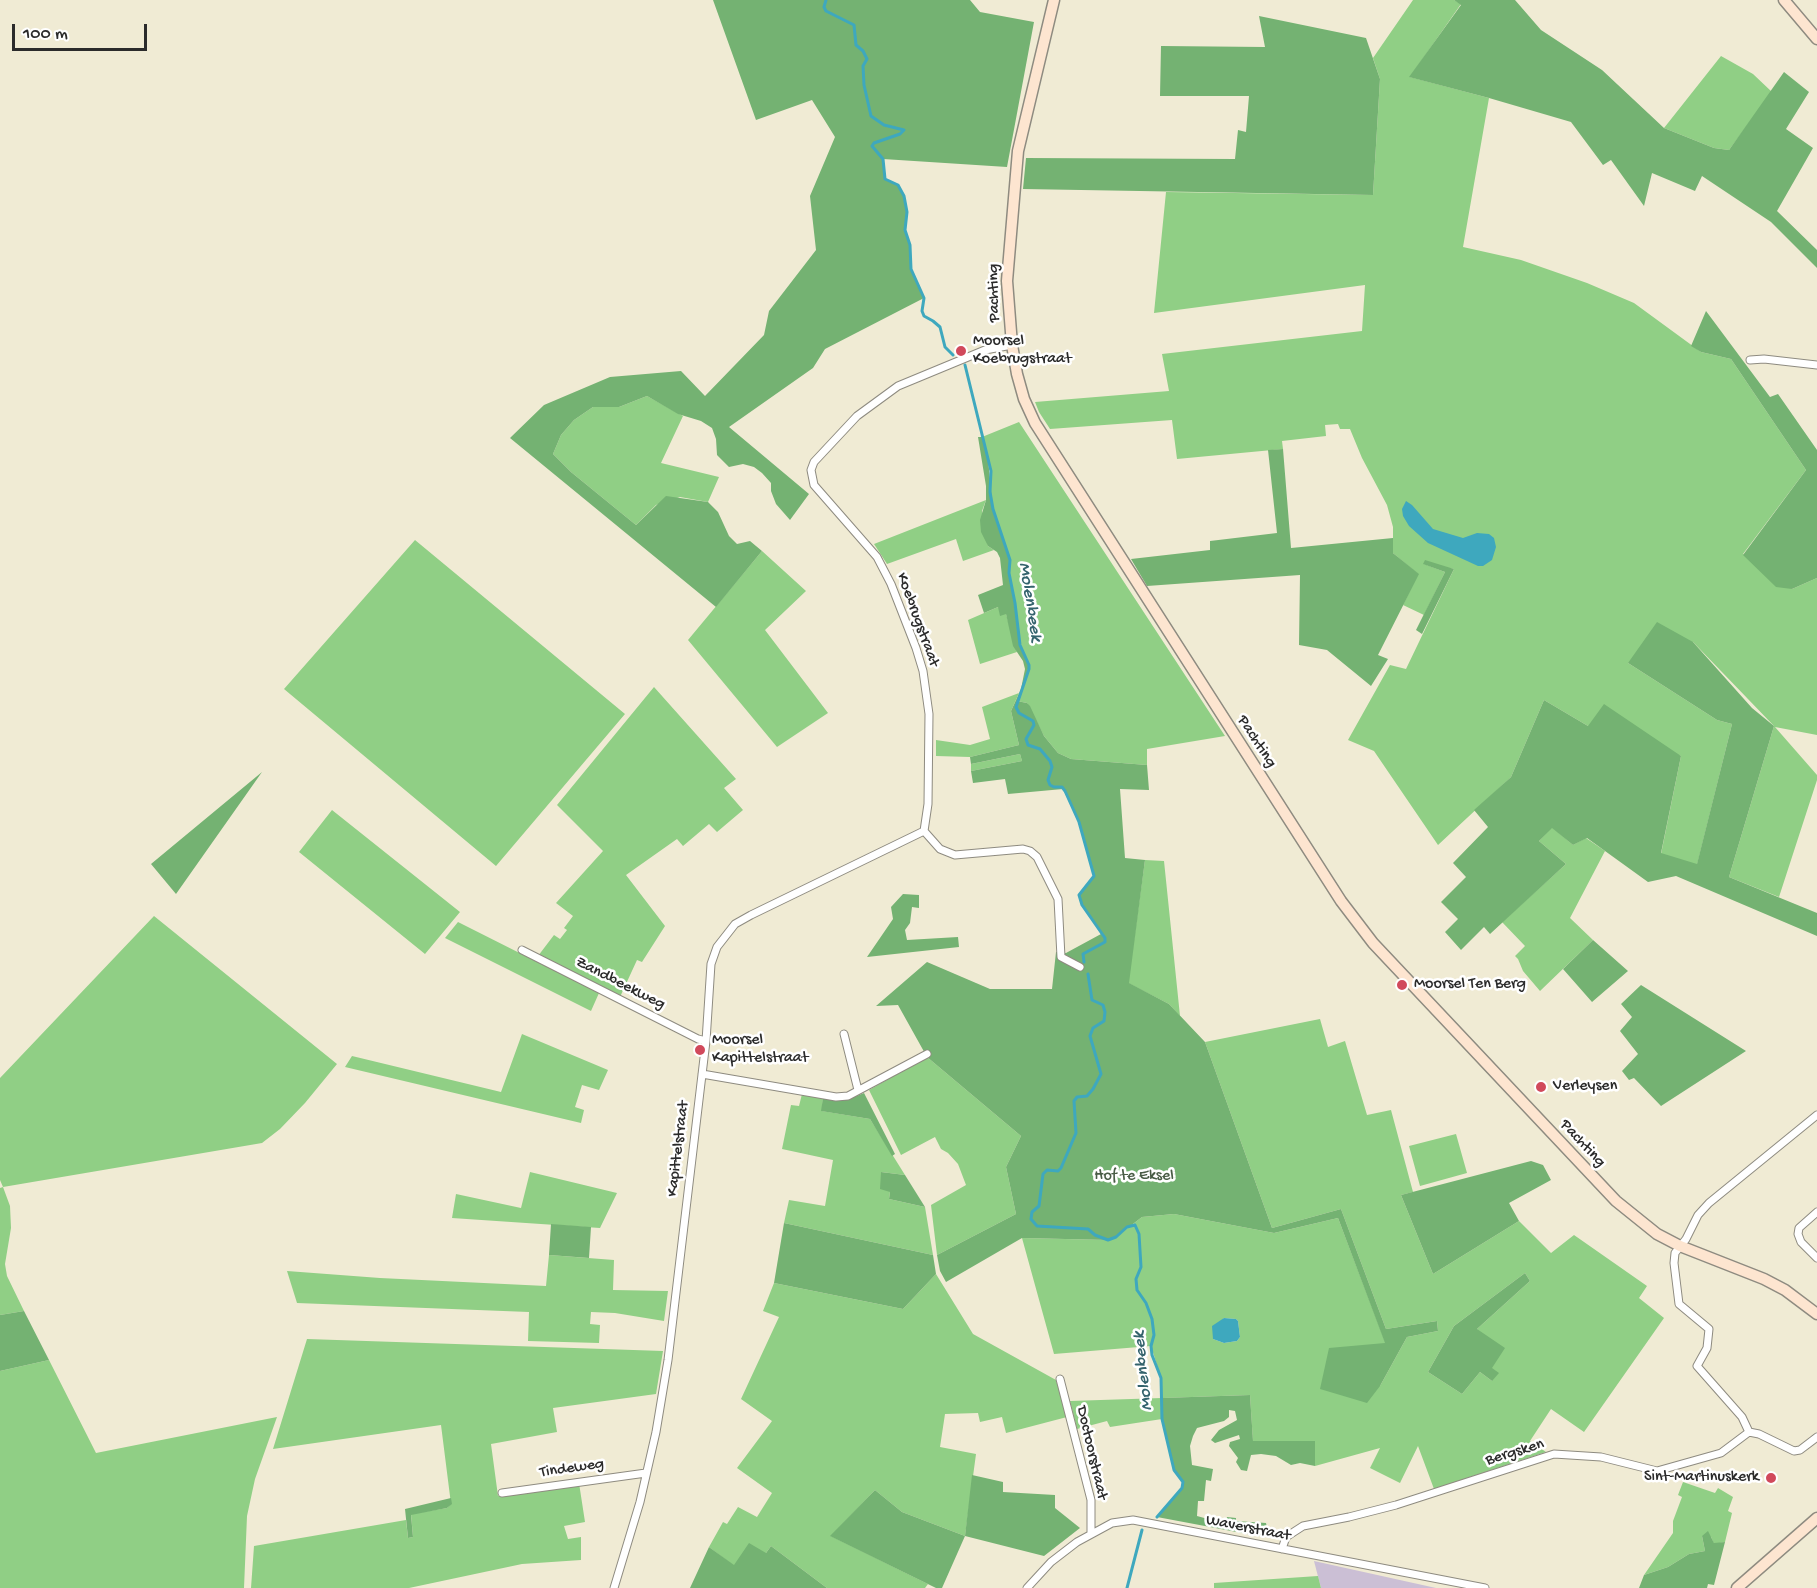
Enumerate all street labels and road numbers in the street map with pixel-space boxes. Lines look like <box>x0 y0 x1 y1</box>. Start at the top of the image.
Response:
street label: Pachting <box>985 264 1005 322</box>
street label: Koebrugstraat <box>891 570 943 670</box>
street label: Pachting <box>1232 712 1280 772</box>
street label: Zandbeekweg <box>572 953 668 1015</box>
street label: Kapittelstraat <box>664 1100 694 1198</box>
street label: Pachting <box>1555 1116 1609 1172</box>
street label: Doctoorstraat <box>1071 1404 1111 1502</box>
street label: Bergsken <box>1483 1435 1547 1471</box>
street label: Tindeweg <box>539 1455 605 1483</box>
street label: Waverstraat <box>1204 1511 1292 1547</box>

